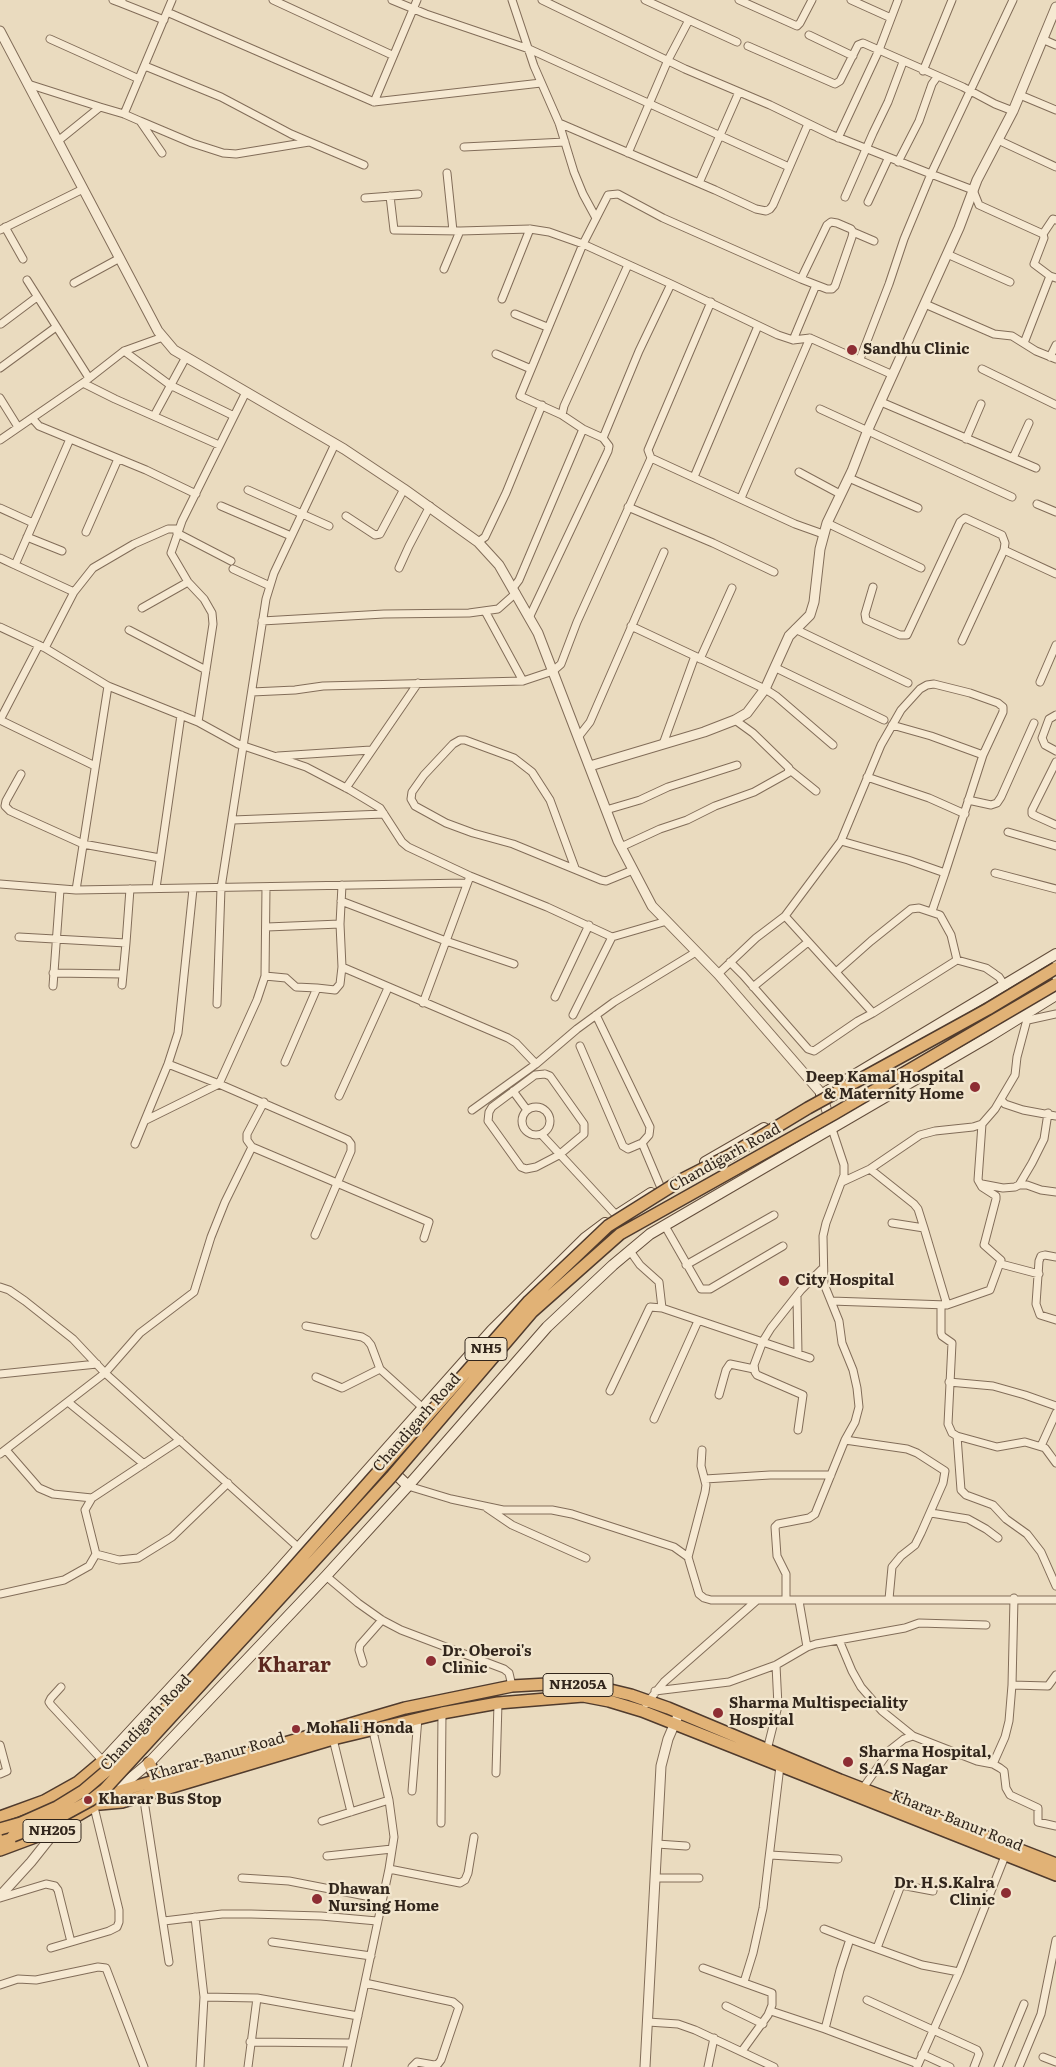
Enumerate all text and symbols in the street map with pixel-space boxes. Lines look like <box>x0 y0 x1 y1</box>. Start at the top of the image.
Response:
place label: Sandhu Clinic <box>863 341 969 359</box>
marker: Sandhu Clinic <box>845 343 859 357</box>
place label: Deep Kamal Hospital & Maternity Home <box>806 1069 964 1104</box>
marker: Deep Kamal Hospital & Maternity Home <box>968 1080 982 1094</box>
street label: Chandigarh Road <box>666 1120 784 1196</box>
place label: City Hospital <box>795 1272 894 1290</box>
marker: City Hospital <box>777 1274 791 1288</box>
road number: NH5 <box>465 1338 507 1360</box>
street label: Chandigarh Road <box>369 1370 465 1476</box>
place label: Dr. Oberoi's Clinic <box>442 1643 532 1678</box>
district label: Kharar <box>257 1654 331 1678</box>
marker: Dr. Oberoi's Clinic <box>424 1654 438 1668</box>
street label: Chandigarh Road <box>97 1671 195 1775</box>
road number: NH205A <box>543 1674 613 1696</box>
place label: Sharma Multispeciality Hospital <box>729 1695 908 1730</box>
marker: Sharma Multispeciality Hospital <box>711 1706 725 1720</box>
place label: Mohali Honda <box>306 1720 413 1738</box>
marker: Mohali Honda <box>290 1723 302 1735</box>
street label: Kharar-Banur Road <box>147 1729 287 1785</box>
place label: Sharma Hospital, S.A.S Nagar <box>859 1744 992 1779</box>
marker: Sharma Hospital, S.A.S Nagar <box>841 1755 855 1769</box>
street label: Kharar-Banur Road <box>889 1786 1025 1856</box>
place label: Kharar Bus Stop <box>98 1791 222 1809</box>
marker: Kharar Bus Stop <box>82 1794 94 1806</box>
road number: NH205 <box>23 1820 81 1842</box>
place label: Dr. H.S.Kalra Clinic <box>894 1875 995 1910</box>
place label: Dhawan Nursing Home <box>328 1881 439 1916</box>
marker: Dr. H.S.Kalra Clinic <box>999 1886 1013 1900</box>
marker: Dhawan Nursing Home <box>310 1892 324 1906</box>

